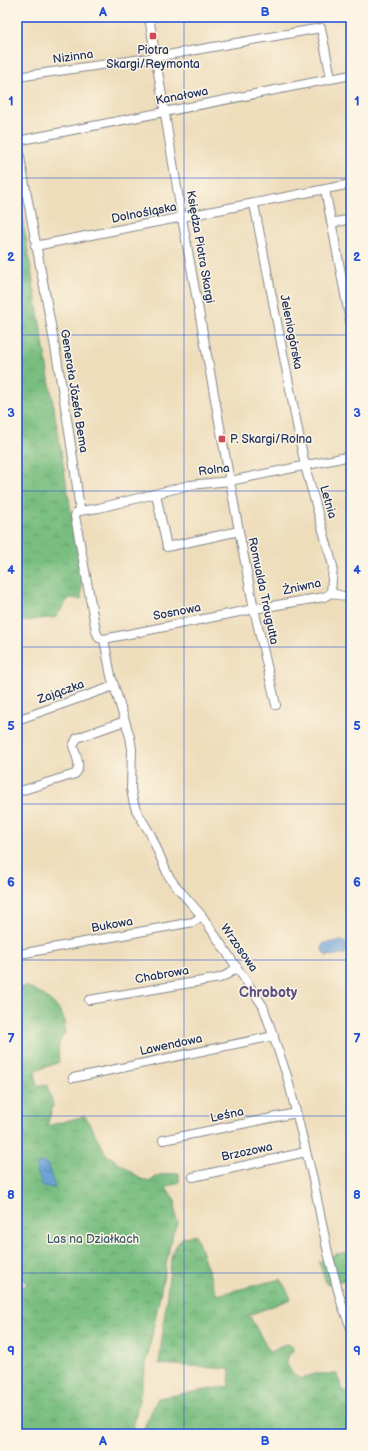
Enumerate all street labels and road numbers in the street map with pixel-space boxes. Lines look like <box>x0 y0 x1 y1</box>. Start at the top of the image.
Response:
street label: Nizinna <box>52 47 94 67</box>
street label: Kanałowa <box>154 84 210 108</box>
street label: Księdza Piotra Skargi <box>183 189 217 305</box>
street label: Dolnośląska <box>110 199 178 227</box>
street label: Jeleniogórska <box>276 293 306 371</box>
street label: Generała Józefa Bema <box>57 328 91 454</box>
street label: Rolna <box>197 461 231 479</box>
street label: Letnia <box>316 484 340 520</box>
street label: Romualda Traugutta <box>244 536 282 646</box>
street label: Żniwna <box>280 575 323 599</box>
street label: Sosnowa <box>152 600 202 624</box>
street label: Zajączka <box>35 677 86 708</box>
street label: Bukowa <box>90 914 134 936</box>
street label: Wrzosowa <box>217 921 261 975</box>
street label: Chabrowa <box>134 963 190 987</box>
street label: Lawendowa <box>138 1031 204 1059</box>
street label: Leśna <box>209 1104 245 1126</box>
street label: Brzozowa <box>220 1139 274 1165</box>

